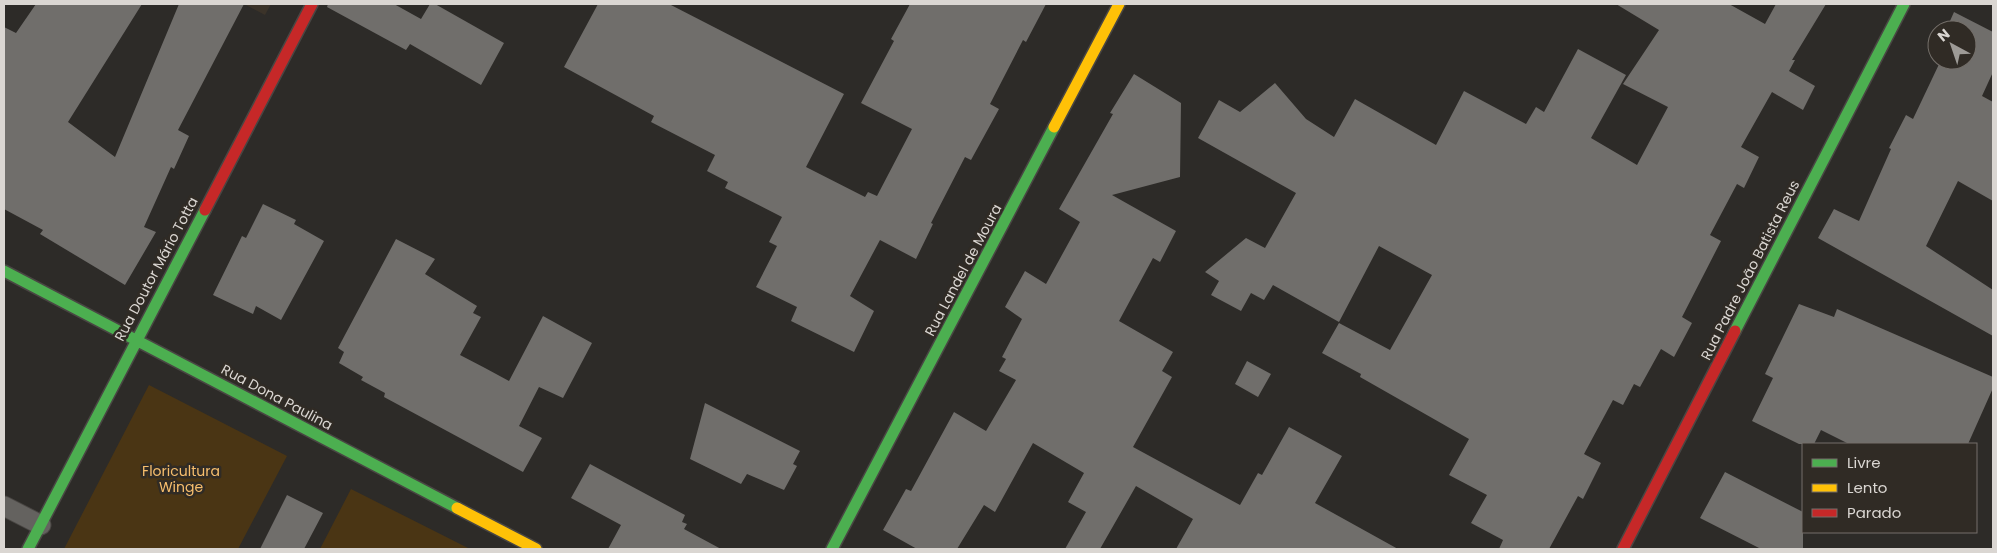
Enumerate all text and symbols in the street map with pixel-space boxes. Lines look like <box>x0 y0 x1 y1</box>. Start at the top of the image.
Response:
north arrow <box>1927 20 1977 70</box>
text: N <box>1933 24 1954 46</box>
street label: Rua Padre João Batista Reus <box>1696 177 1804 363</box>
street label: Rua Doutor Mário Totta <box>109 193 203 345</box>
street label: Rua Landel de Moura <box>920 200 1006 340</box>
street label: Rua Dona Paulina <box>218 359 336 435</box>
legend <box>1802 443 1977 533</box>
text: Livre <box>1847 452 1880 473</box>
park label: Floricultura Winge <box>142 461 220 497</box>
text: Lento <box>1847 477 1887 498</box>
text: Parado <box>1847 502 1901 523</box>

